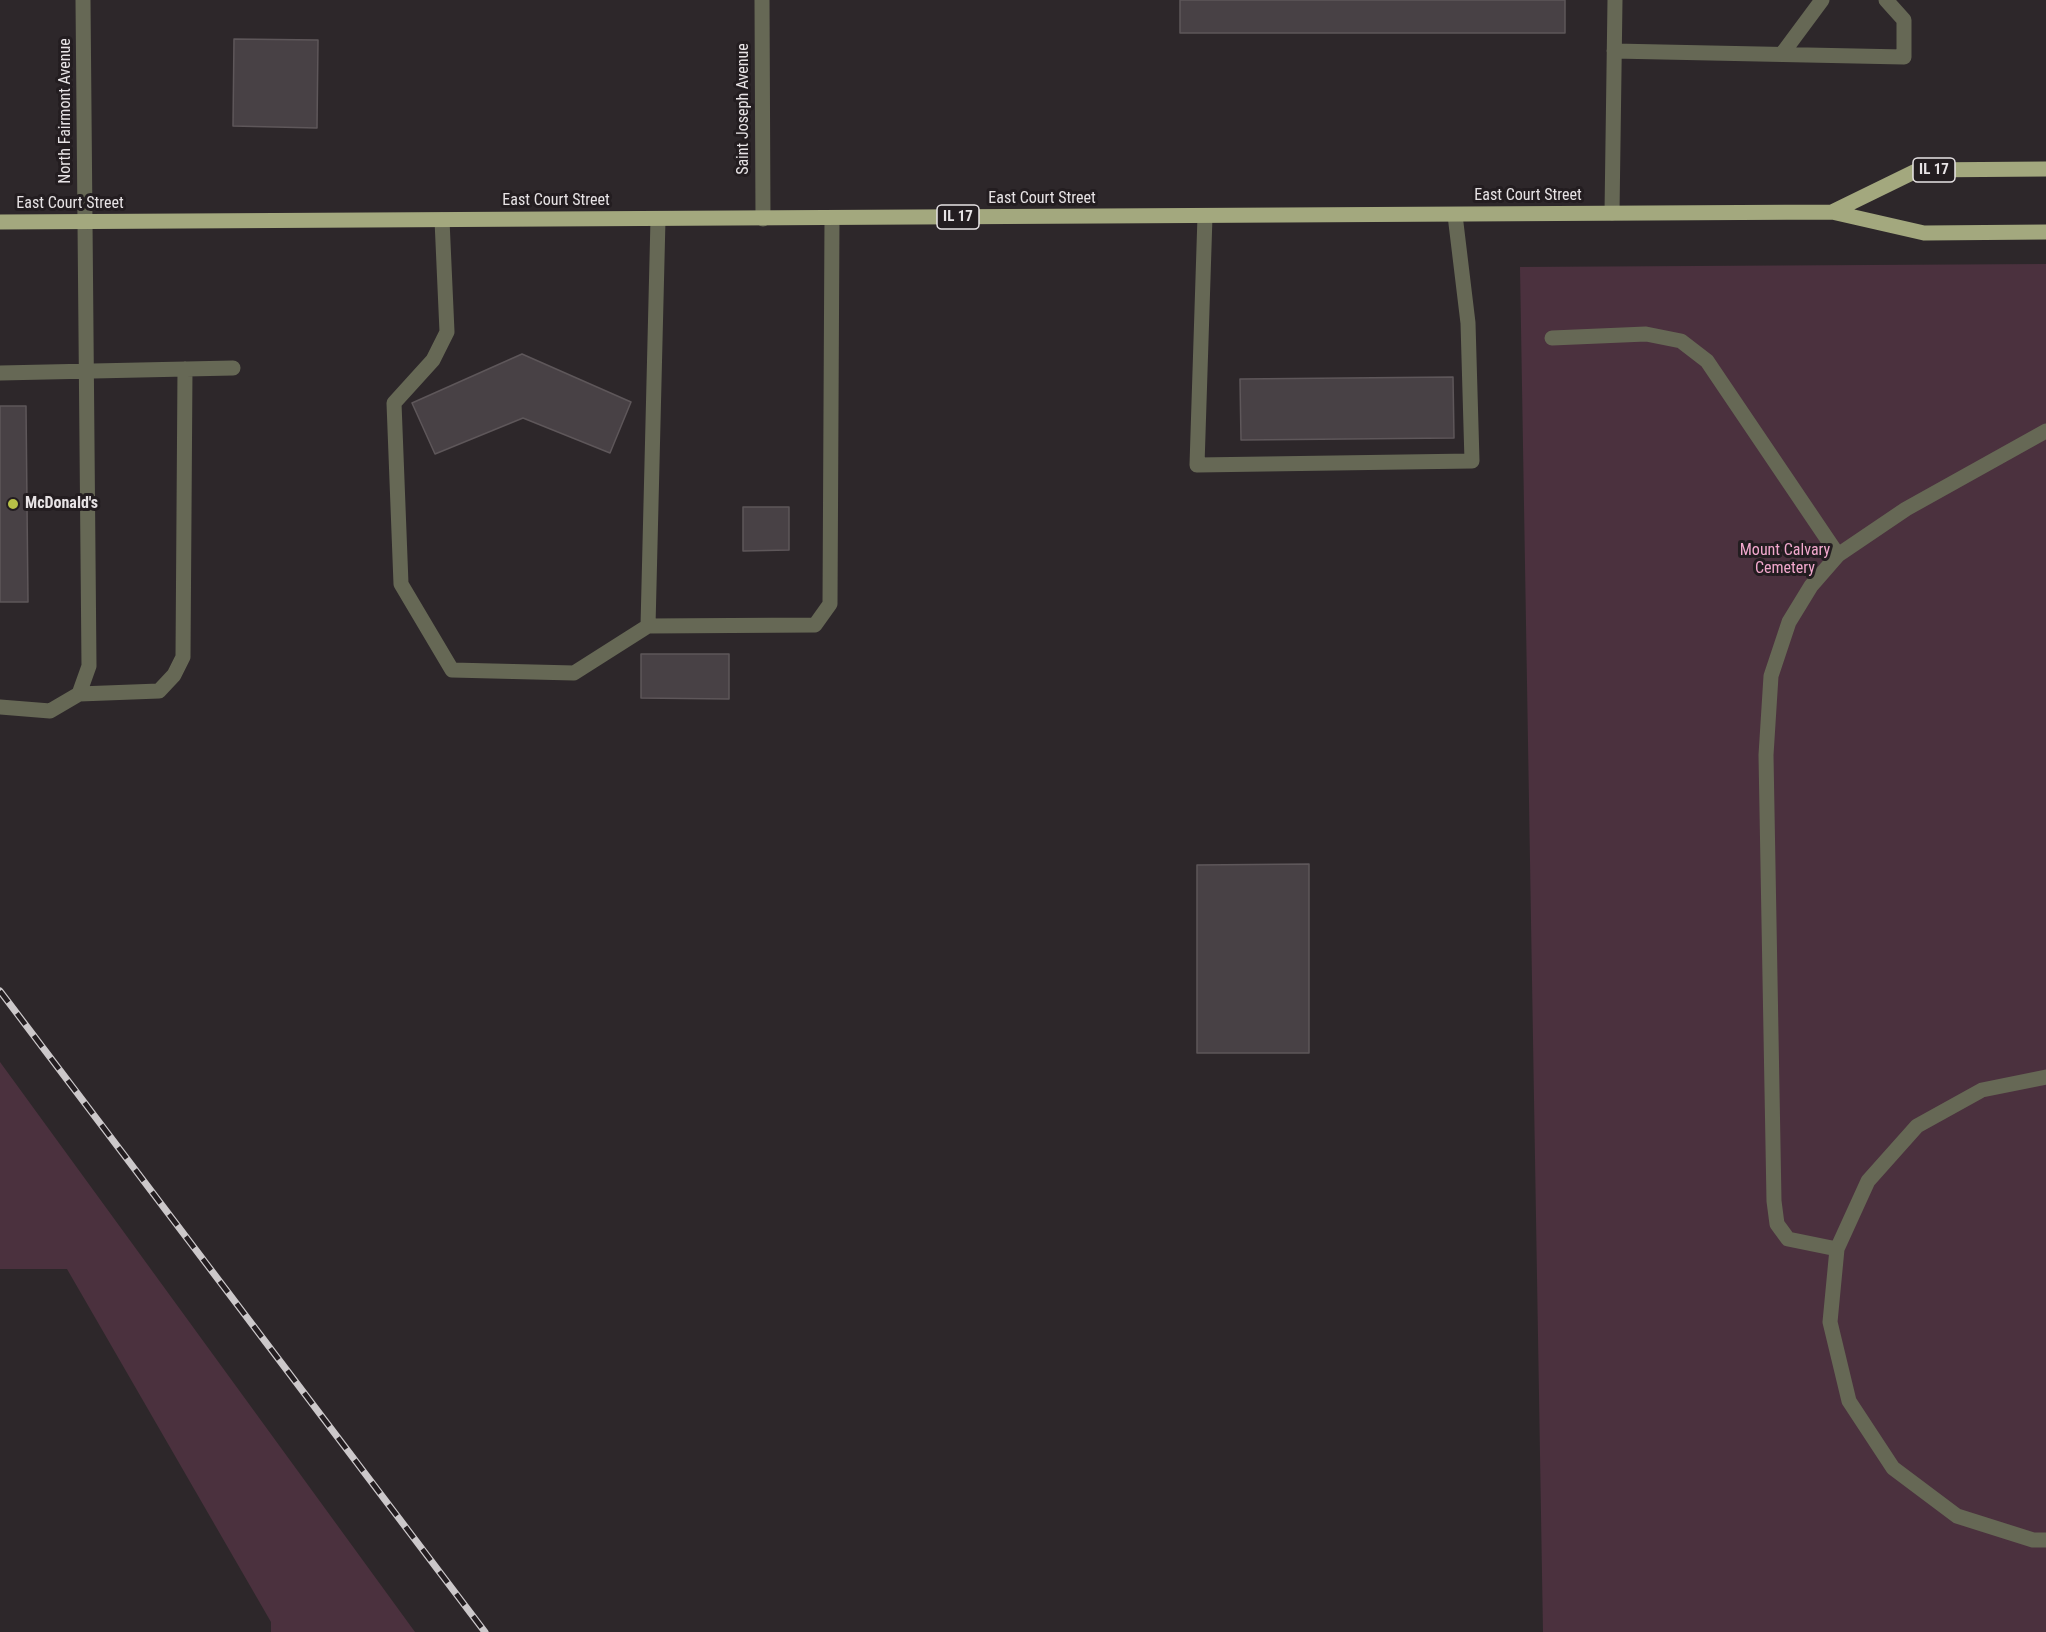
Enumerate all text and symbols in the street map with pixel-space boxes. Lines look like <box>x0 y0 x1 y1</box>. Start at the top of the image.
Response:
street label: North Fairmont Avenue <box>56 38 76 184</box>
street label: Saint Joseph Avenue <box>734 43 754 175</box>
road number: IL 17 <box>1913 158 1955 182</box>
street label: East Court Street <box>1474 186 1582 206</box>
street label: East Court Street <box>988 189 1096 209</box>
street label: East Court Street <box>502 191 610 211</box>
street label: East Court Street <box>16 194 124 214</box>
road number: IL 17 <box>937 205 979 229</box>
place label: McDonald's <box>25 494 98 514</box>
marker: McDonald's <box>6 497 20 511</box>
park label: Mount Calvary Cemetery <box>1740 541 1830 579</box>

